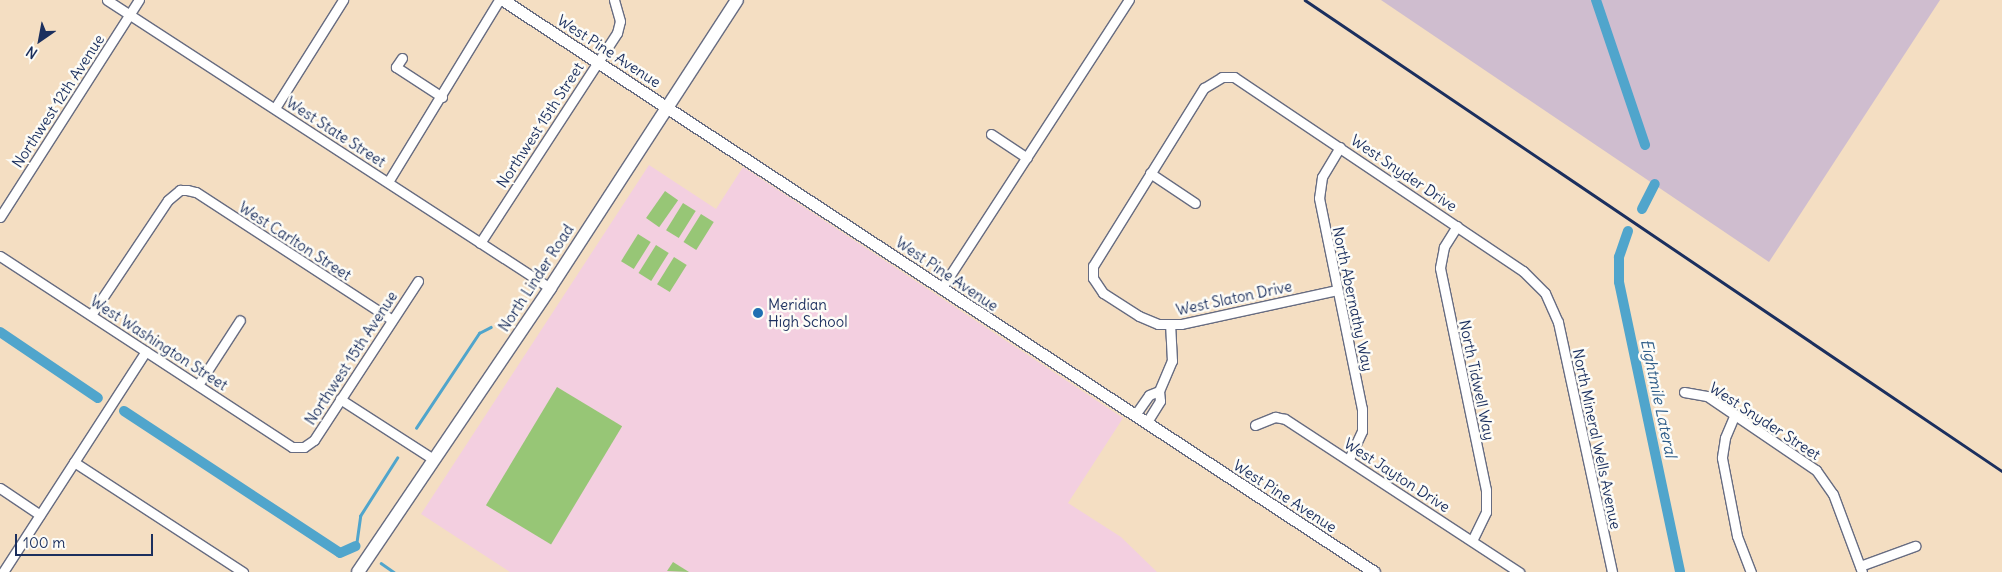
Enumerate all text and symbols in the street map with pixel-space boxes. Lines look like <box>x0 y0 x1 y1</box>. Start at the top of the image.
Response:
street label: West Pine Avenue <box>554 11 664 91</box>
north arrow <box>15 15 65 65</box>
street label: Northwest 12th Avenue <box>8 31 108 171</box>
street label: Northwest 15th Street <box>493 59 587 191</box>
street label: West State Street <box>283 93 389 171</box>
street label: West Snyder Drive <box>1348 131 1460 215</box>
street label: West Carlton Street <box>236 198 354 284</box>
street label: North Linder Road <box>495 221 577 335</box>
street label: North Abernathy Way <box>1329 225 1377 373</box>
street label: West Pine Avenue <box>892 233 1002 315</box>
street label: West Slaton Drive <box>1174 277 1294 319</box>
street label: Northwest 15th Avenue <box>301 288 401 428</box>
street label: West Washington Street <box>87 292 231 394</box>
place label: Meridian High School <box>768 295 848 330</box>
marker: Meridian High School <box>752 307 764 319</box>
street label: North Tidwell Way <box>1455 318 1499 442</box>
water label: Eightmile Lateral <box>1637 337 1681 459</box>
street label: North Mineral Wells Avenue <box>1569 347 1625 531</box>
street label: West Snyder Street <box>1706 378 1824 464</box>
street label: West Jayton Drive <box>1341 434 1453 516</box>
street label: West Pine Avenue <box>1230 456 1340 536</box>
scale bar <box>18 524 155 556</box>
text: 100 m <box>23 533 65 552</box>

